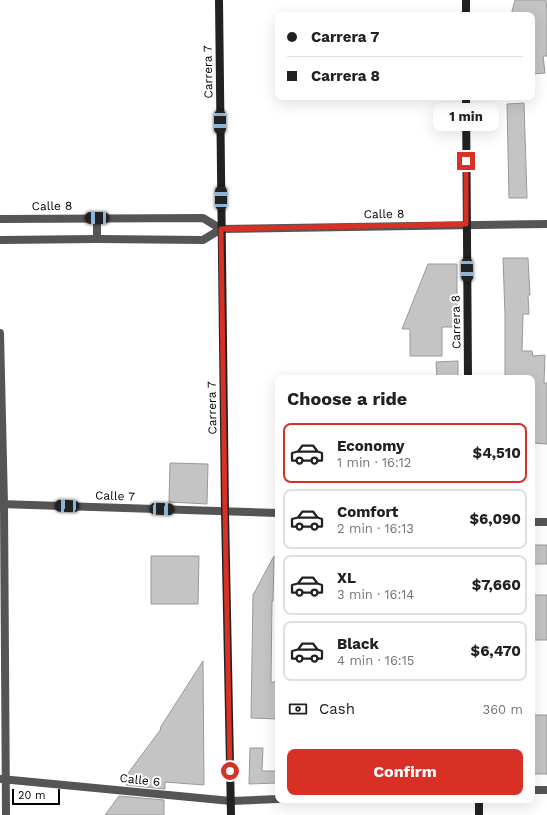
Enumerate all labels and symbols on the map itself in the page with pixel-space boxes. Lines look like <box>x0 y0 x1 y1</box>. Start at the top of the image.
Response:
street label: Carrera 7 <box>201 45 215 99</box>
callout: 1 min <box>433 103 499 131</box>
car <box>214 110 226 134</box>
route end <box>457 152 475 170</box>
car <box>215 186 227 210</box>
street label: Calle 8 <box>31 199 73 213</box>
street label: Calle 8 <box>363 207 405 221</box>
car <box>85 212 109 224</box>
car <box>461 258 473 282</box>
street label: Carrera 8 <box>449 295 463 349</box>
street label: Carrera 7 <box>205 381 219 435</box>
street label: Calle 7 <box>95 488 135 504</box>
car <box>55 500 79 512</box>
car <box>150 503 174 515</box>
route start <box>221 762 239 780</box>
street label: Calle 6 <box>119 771 161 789</box>
scale bar <box>12 787 60 806</box>

